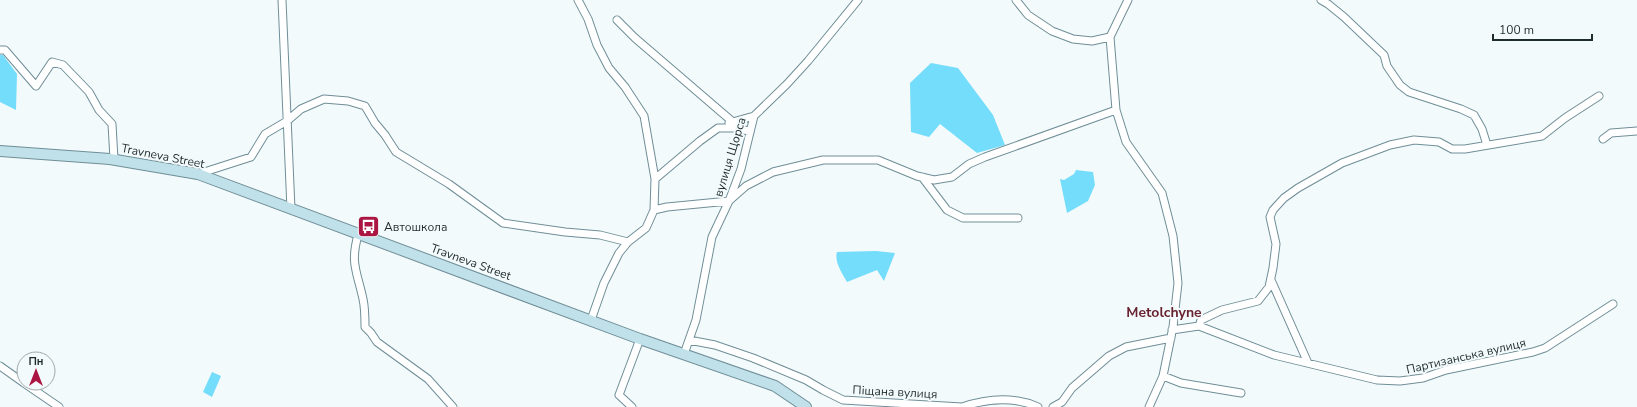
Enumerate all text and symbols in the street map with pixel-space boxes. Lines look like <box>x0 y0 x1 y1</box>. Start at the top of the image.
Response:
scale bar <box>1493 16 1592 42</box>
text: 100 m <box>1499 22 1534 38</box>
street label: вулиця Щорса <box>710 115 750 199</box>
street label: Travneva Street <box>120 140 207 172</box>
bus stop icon: Автошкола <box>356 214 382 240</box>
place label: Автошкола <box>384 219 447 235</box>
street label: Travneva Street <box>429 240 514 284</box>
district label: Metolchyne <box>1126 303 1202 322</box>
street label: Партизанська вулиця <box>1405 334 1527 378</box>
north arrow <box>16 351 56 391</box>
text: Пн <box>28 354 44 369</box>
street label: Піщана вулиця <box>852 382 938 402</box>

